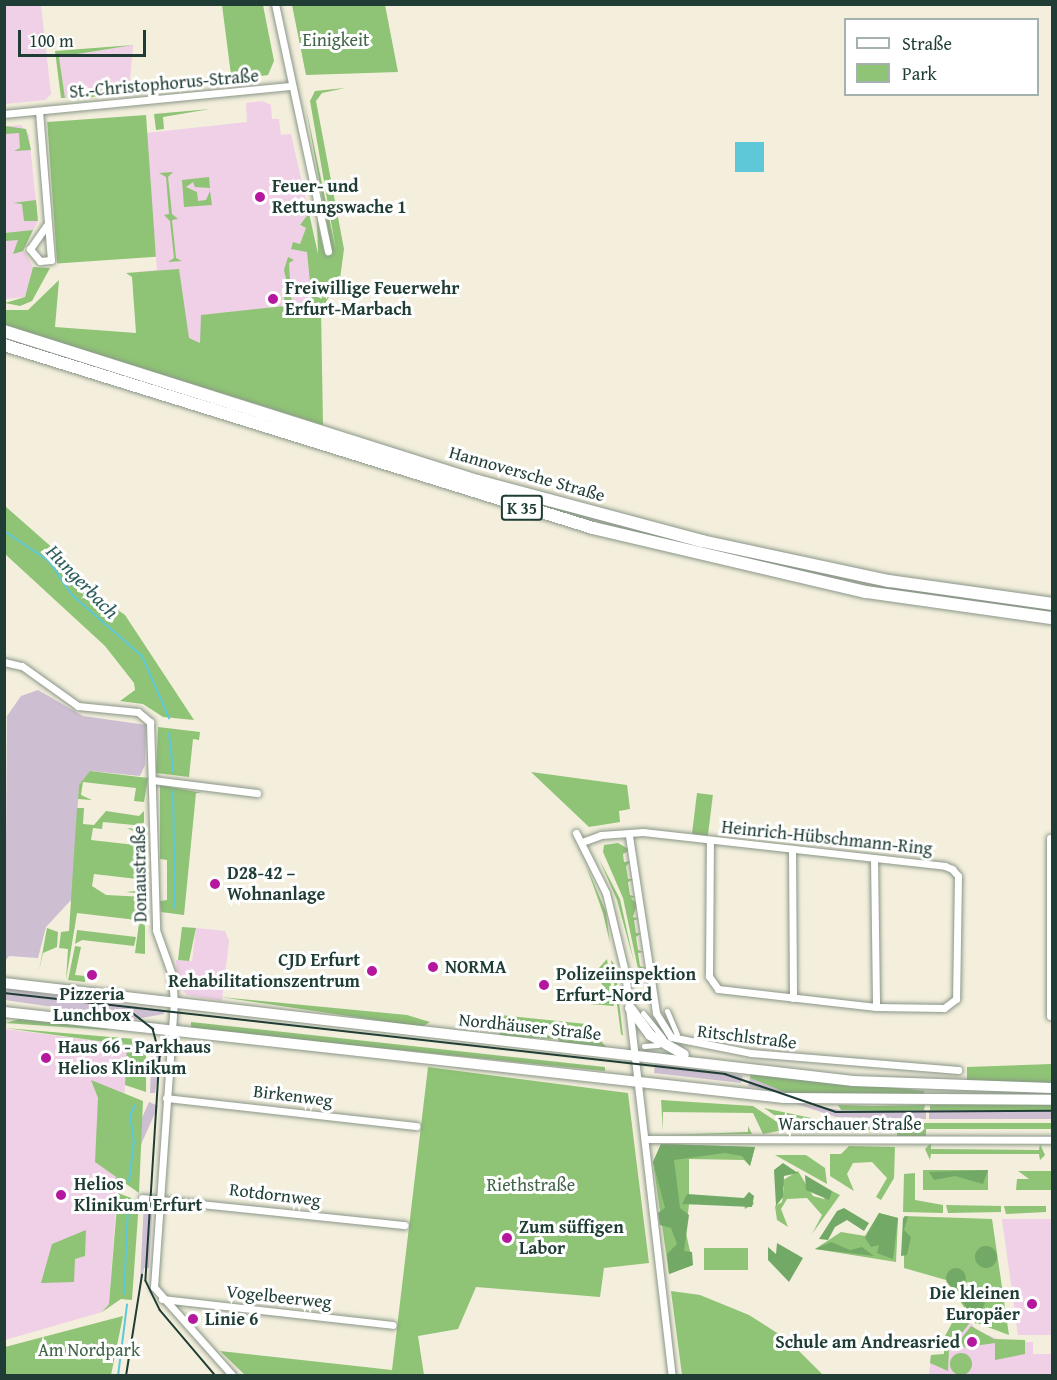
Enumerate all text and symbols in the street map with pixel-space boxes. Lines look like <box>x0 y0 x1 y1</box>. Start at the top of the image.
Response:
scale bar <box>21 18 148 56</box>
legend <box>844 18 1039 96</box>
text: 100 m <box>29 27 74 54</box>
park label: Einigkeit <box>303 29 369 51</box>
text: Straße <box>902 30 952 57</box>
text: Park <box>902 60 937 87</box>
street label: St.-Christophorus-Straße <box>68 65 260 103</box>
place label: Feuer- und Rettungswache 1 <box>272 176 407 219</box>
marker: Feuer- und Rettungswache 1 <box>253 190 267 204</box>
place label: Freiwillige Feuerwehr Erfurt-Marbach <box>285 278 460 320</box>
marker: Freiwillige Feuerwehr Erfurt-Marbach <box>266 292 280 306</box>
street label: Hannoversche Straße <box>447 441 607 507</box>
road number: K 35 <box>500 495 544 521</box>
water label: Hungerbach <box>42 539 124 623</box>
street label: Heinrich-Hübschmann-Ring <box>720 816 934 860</box>
street label: Donaustraße <box>128 825 152 923</box>
place label: D28-42 – Wohnanlage <box>227 863 325 906</box>
marker: D28-42 – Wohnanlage <box>208 877 222 891</box>
place label: CJD Erfurt Rehabilitationszentrum <box>168 950 360 992</box>
place label: NORMA <box>445 956 506 978</box>
marker: NORMA <box>426 960 440 974</box>
marker: CJD Erfurt Rehabilitationszentrum <box>365 964 379 978</box>
place label: Polizeiinspektion Erfurt-Nord <box>556 964 696 1006</box>
marker: Pizzeria Lunchbox <box>85 968 99 982</box>
marker: Polizeiinspektion Erfurt-Nord <box>537 978 551 992</box>
place label: Pizzeria Lunchbox <box>53 984 131 1026</box>
street label: Nordhäuser Straße <box>458 1009 602 1045</box>
street label: Ritschlstraße <box>696 1020 798 1054</box>
place label: Haus 66 - Parkhaus Helios Klinikum <box>58 1037 211 1080</box>
marker: Haus 66 - Parkhaus Helios Klinikum <box>39 1051 53 1065</box>
street label: Birkenweg <box>252 1080 334 1112</box>
street label: Warschauer Straße <box>778 1113 922 1135</box>
place label: Helios Klinikum Erfurt <box>74 1174 202 1216</box>
park label: Riethstraße <box>487 1174 575 1196</box>
street label: Rotdornweg <box>228 1179 322 1211</box>
marker: Helios Klinikum Erfurt <box>52 1186 70 1204</box>
place label: Zum süffigen Labor <box>519 1217 624 1260</box>
marker: Zum süffigen Labor <box>500 1231 514 1245</box>
street label: Vogelbeerweg <box>225 1281 333 1313</box>
place label: Die kleinen Europäer <box>930 1283 1020 1326</box>
marker: Die kleinen Europäer <box>1025 1297 1039 1311</box>
place label: Linie 6 <box>205 1308 258 1330</box>
marker: Linie 6 <box>186 1312 200 1326</box>
place label: Schule am Andreasried <box>775 1331 960 1353</box>
marker: Schule am Andreasried <box>965 1335 979 1349</box>
park label: Am Nordpark <box>38 1339 140 1361</box>

